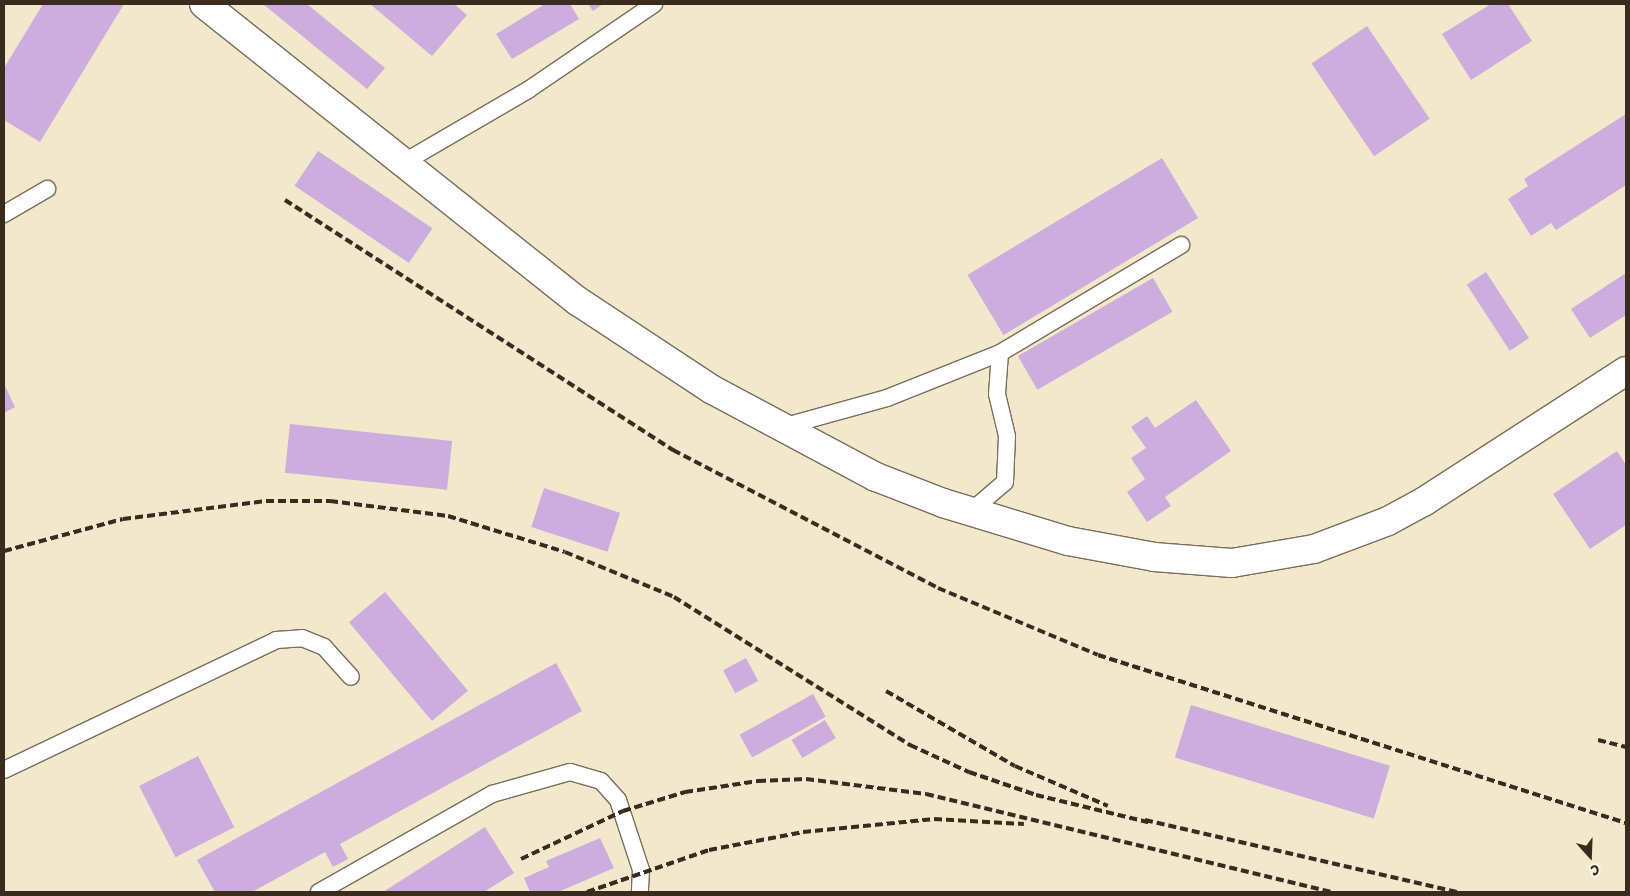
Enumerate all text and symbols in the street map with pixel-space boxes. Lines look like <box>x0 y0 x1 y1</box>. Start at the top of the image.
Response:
north arrow <box>1565 831 1615 881</box>
text: С <box>1588 860 1602 880</box>

